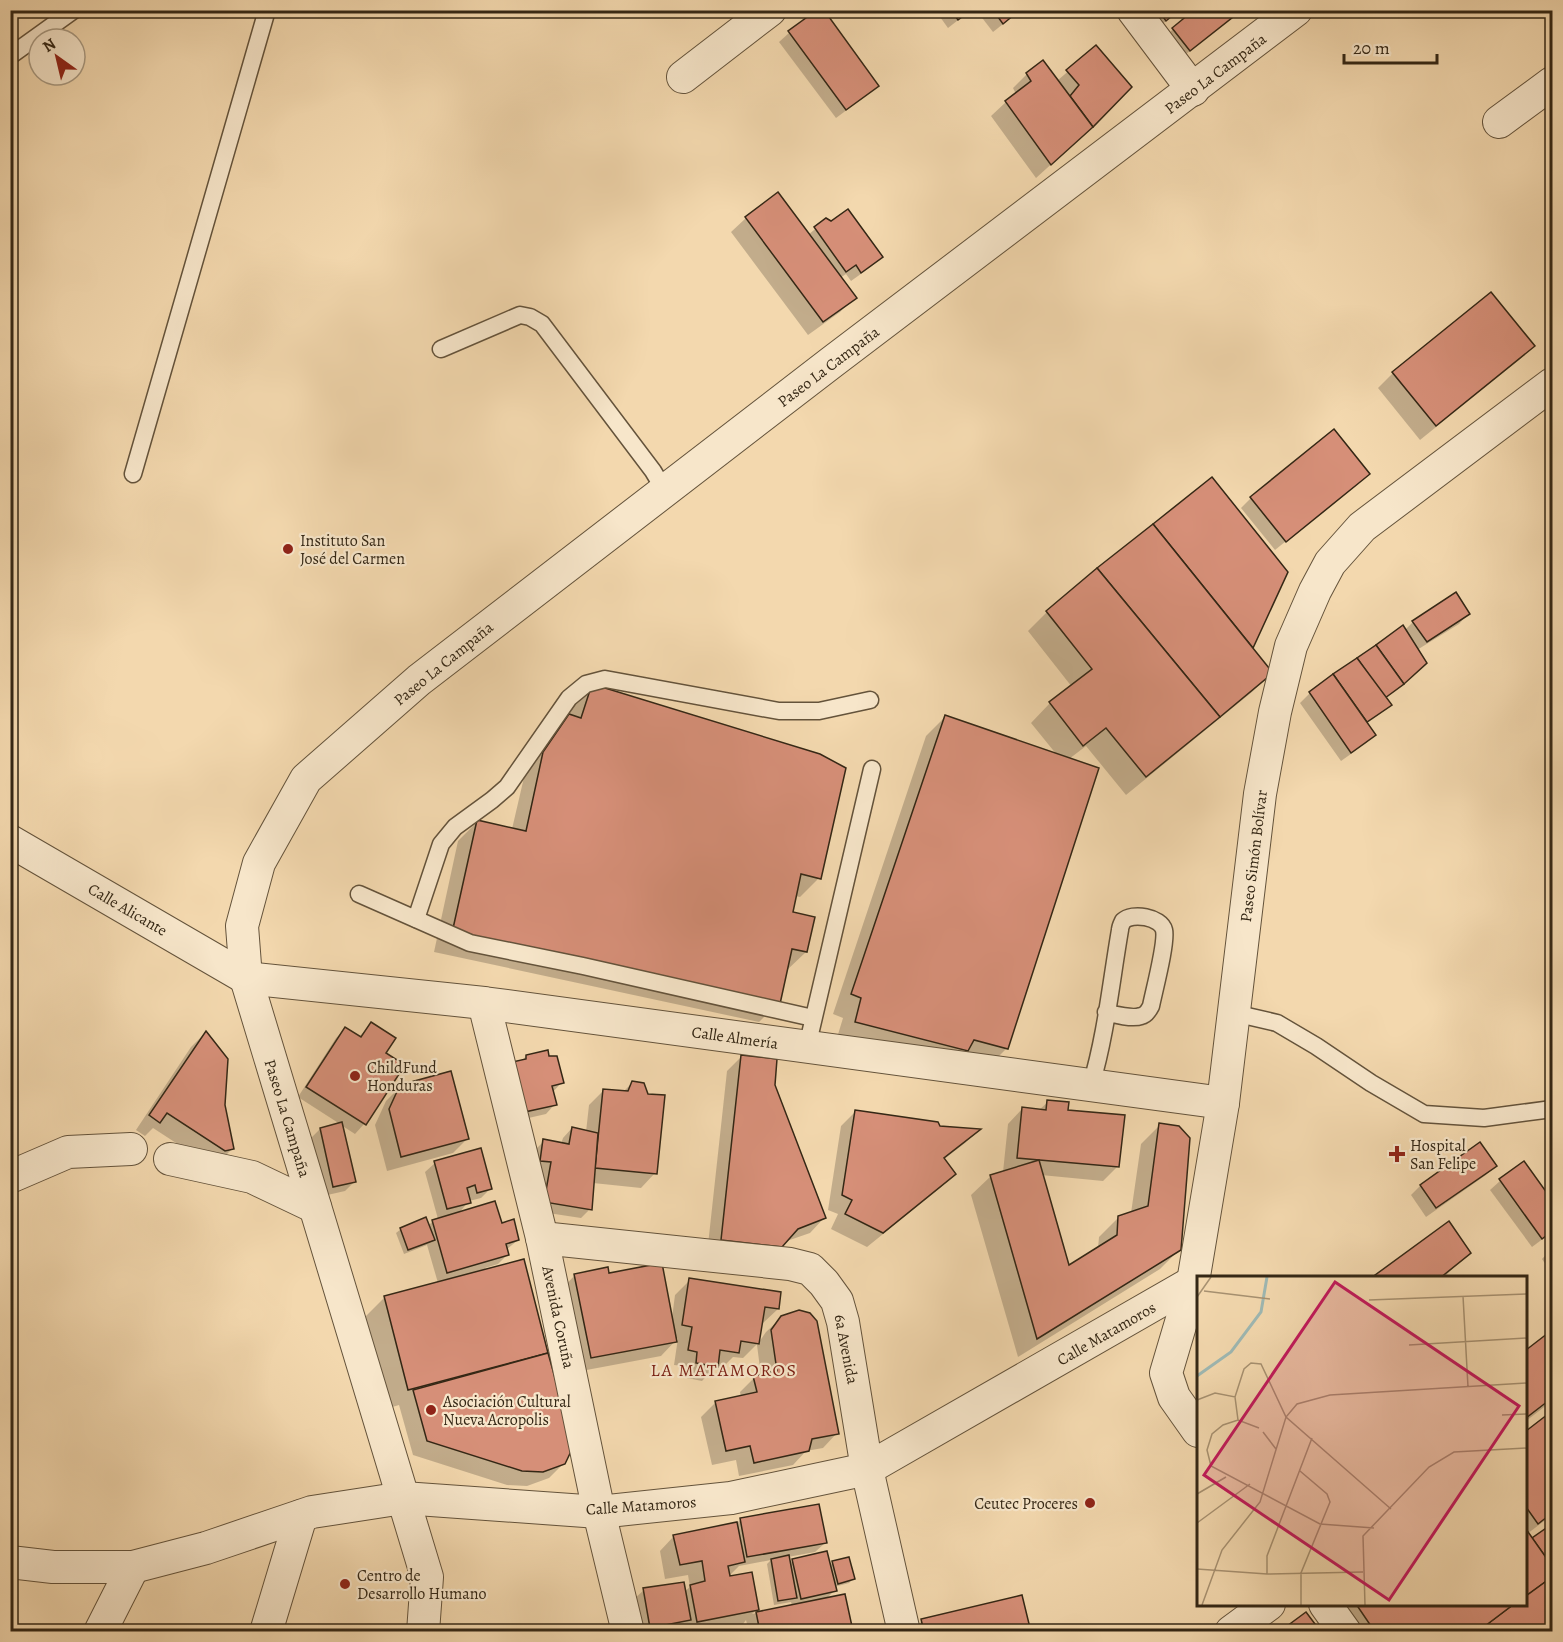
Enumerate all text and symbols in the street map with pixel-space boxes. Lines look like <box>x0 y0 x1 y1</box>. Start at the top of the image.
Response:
north arrow <box>27 27 87 87</box>
scale bar <box>1344 27 1437 65</box>
street label: Paseo La Campaña <box>1160 28 1272 119</box>
text: N <box>38 33 60 58</box>
text: 20 m <box>1353 36 1390 60</box>
street label: Paseo La Campaña <box>773 321 885 412</box>
place label: Instituto San José del Carmen <box>300 530 405 570</box>
marker: Instituto San José del Carmen <box>281 542 295 556</box>
street label: Paseo La Campaña <box>389 616 499 711</box>
street label: Paseo Simón Bolívar <box>1235 789 1273 923</box>
street label: Calle Alicante <box>84 878 171 941</box>
street label: Calle Almería <box>690 1021 780 1055</box>
street label: Paseo La Campaña <box>259 1056 316 1181</box>
place label: ChildFund Honduras <box>367 1057 437 1097</box>
marker: ChildFund Honduras <box>348 1069 362 1083</box>
place label: Hospital San Felipe <box>1410 1135 1476 1175</box>
marker: Hospital San Felipe <box>1388 1145 1406 1163</box>
street label: Avenida Coruña <box>536 1263 580 1371</box>
inset map <box>1197 1276 1527 1606</box>
street label: Calle Matamoros <box>1053 1297 1160 1371</box>
street label: 6a Avenida <box>829 1313 864 1386</box>
district label: LA MATAMOROS <box>650 1358 798 1382</box>
place label: Asociación Cultural Nueva Acropolis <box>442 1391 571 1431</box>
marker: Asociación Cultural Nueva Acropolis <box>424 1403 438 1417</box>
street label: Calle Matamoros <box>585 1491 697 1521</box>
place label: Ceutec Proceres <box>974 1493 1078 1515</box>
marker: Ceutec Proceres <box>1083 1496 1097 1510</box>
place label: Centro de Desarrollo Humano <box>357 1565 487 1605</box>
marker: Centro de Desarrollo Humano <box>338 1577 352 1591</box>

